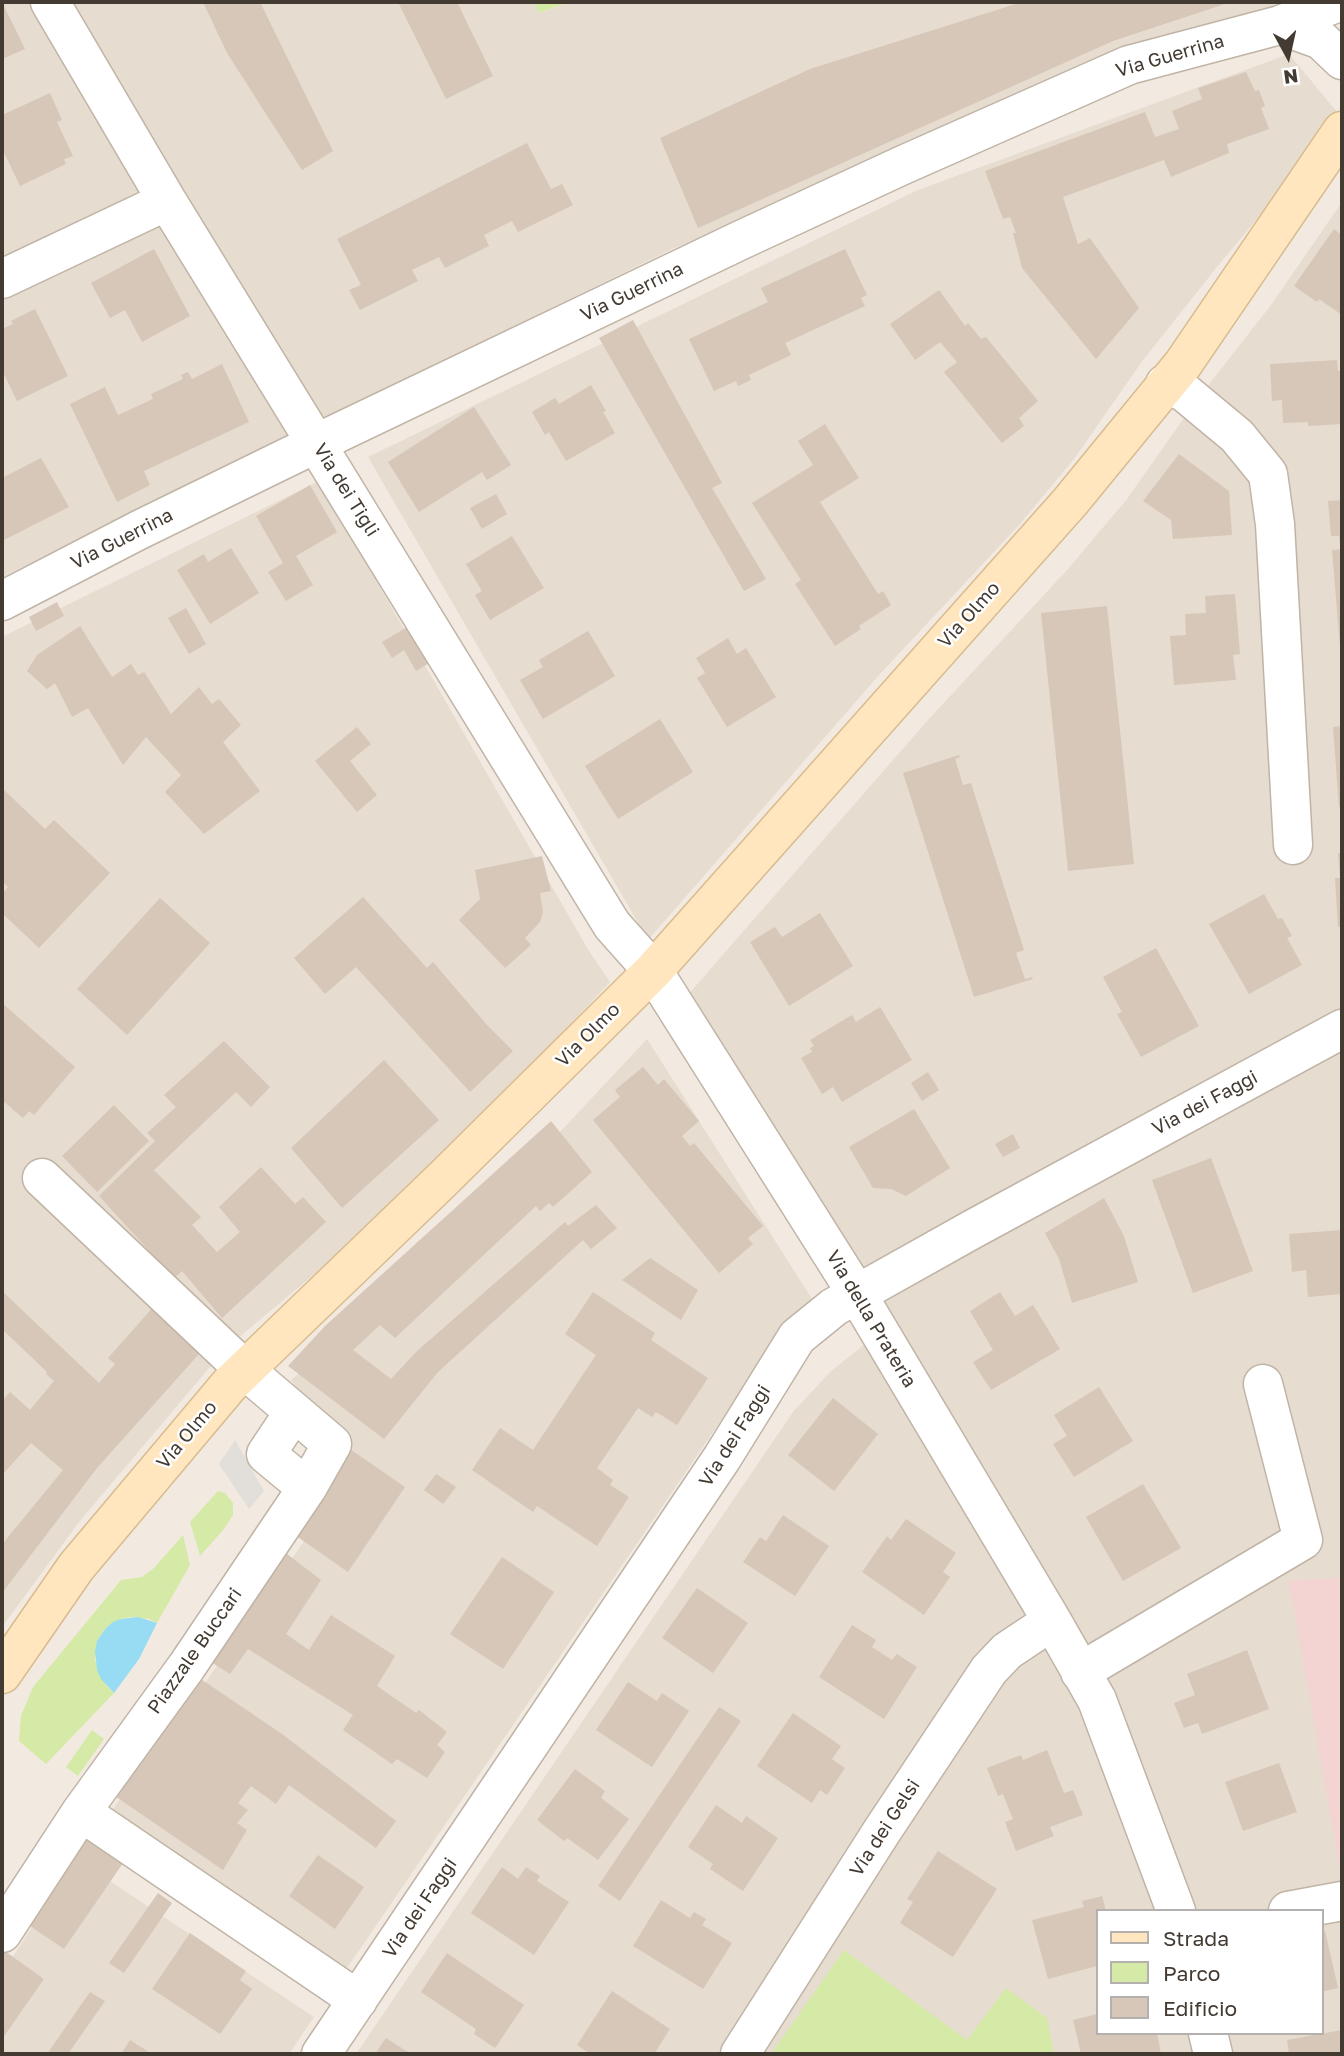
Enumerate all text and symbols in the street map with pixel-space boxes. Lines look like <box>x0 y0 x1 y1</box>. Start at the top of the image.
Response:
north arrow <box>1253 21 1323 91</box>
street label: Via Guerrina <box>1113 30 1227 82</box>
text: N <box>1282 65 1300 90</box>
street label: Via Guerrina <box>577 257 687 327</box>
street label: Via dei Tigli <box>308 439 384 541</box>
street label: Via Guerrina <box>67 504 177 574</box>
street label: Via Olmo <box>933 577 1005 653</box>
street label: Via Olmo <box>551 998 625 1072</box>
street label: Via dei Faggi <box>1148 1066 1262 1140</box>
street label: Via della Prateria <box>821 1246 921 1392</box>
street label: Via dei Faggi <box>695 1381 775 1491</box>
street label: Via Olmo <box>152 1396 222 1474</box>
street label: Piazzale Buccari <box>143 1584 247 1718</box>
street label: Via dei Gelsi <box>845 1775 925 1881</box>
street label: Via dei Faggi <box>378 1854 462 1962</box>
legend <box>1096 1909 1323 2035</box>
text: Strada <box>1163 1925 1229 1951</box>
text: Parco <box>1163 1960 1220 1986</box>
text: Edificio <box>1163 1995 1237 2021</box>

